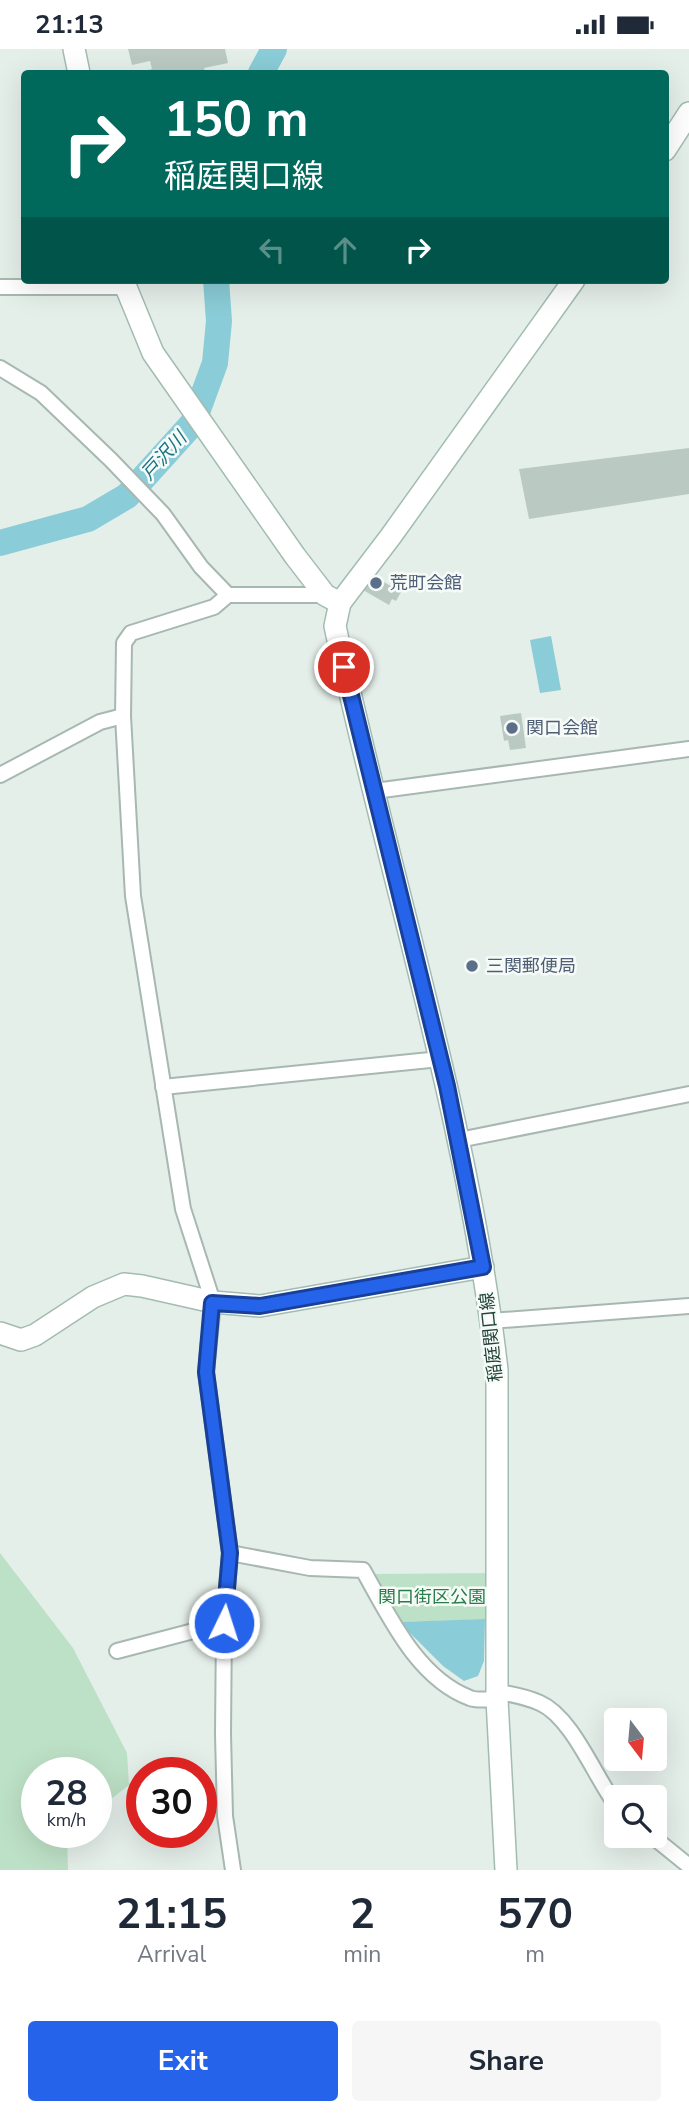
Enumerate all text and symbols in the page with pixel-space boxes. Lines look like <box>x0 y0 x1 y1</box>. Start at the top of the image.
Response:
text: 21:13 <box>35 7 104 42</box>
text: 150 m <box>164 86 308 153</box>
icon: right <box>49 98 140 189</box>
text: 稲庭関口線 <box>164 155 324 198</box>
icon: left <box>253 231 291 269</box>
icon: ahead <box>326 231 364 269</box>
icon: right <box>399 231 437 269</box>
water label: 戸沢川 <box>135 425 194 486</box>
place label: 荒町会館 <box>390 571 462 595</box>
marker: 荒町会館 <box>368 575 384 591</box>
pin <box>314 637 374 697</box>
icon: arrive <box>325 648 363 686</box>
place label: 関口会館 <box>526 716 598 740</box>
marker: 関口会館 <box>504 720 520 736</box>
place label: 三関郵便局 <box>486 954 576 978</box>
marker: 三関郵便局 <box>464 958 480 974</box>
street label: 稲庭関口線 <box>474 1291 508 1383</box>
park label: 関口街区公園 <box>378 1585 486 1609</box>
position arrow <box>187 1586 261 1660</box>
north arrow <box>604 1708 667 1771</box>
map controls <box>604 1708 667 1848</box>
speed limit sign: 30 <box>126 1757 217 1848</box>
text: 28 <box>45 1770 88 1817</box>
button: search <box>604 1785 667 1848</box>
text: km/h <box>47 1808 86 1832</box>
text: 21:15 <box>116 1886 227 1943</box>
text: 2 <box>350 1886 375 1943</box>
text: 570 <box>497 1886 573 1943</box>
text: Arrival <box>137 1939 206 1970</box>
text: min <box>343 1939 381 1970</box>
text: m <box>525 1939 545 1970</box>
button: Exit <box>28 2021 338 2101</box>
button: Share <box>352 2021 661 2101</box>

